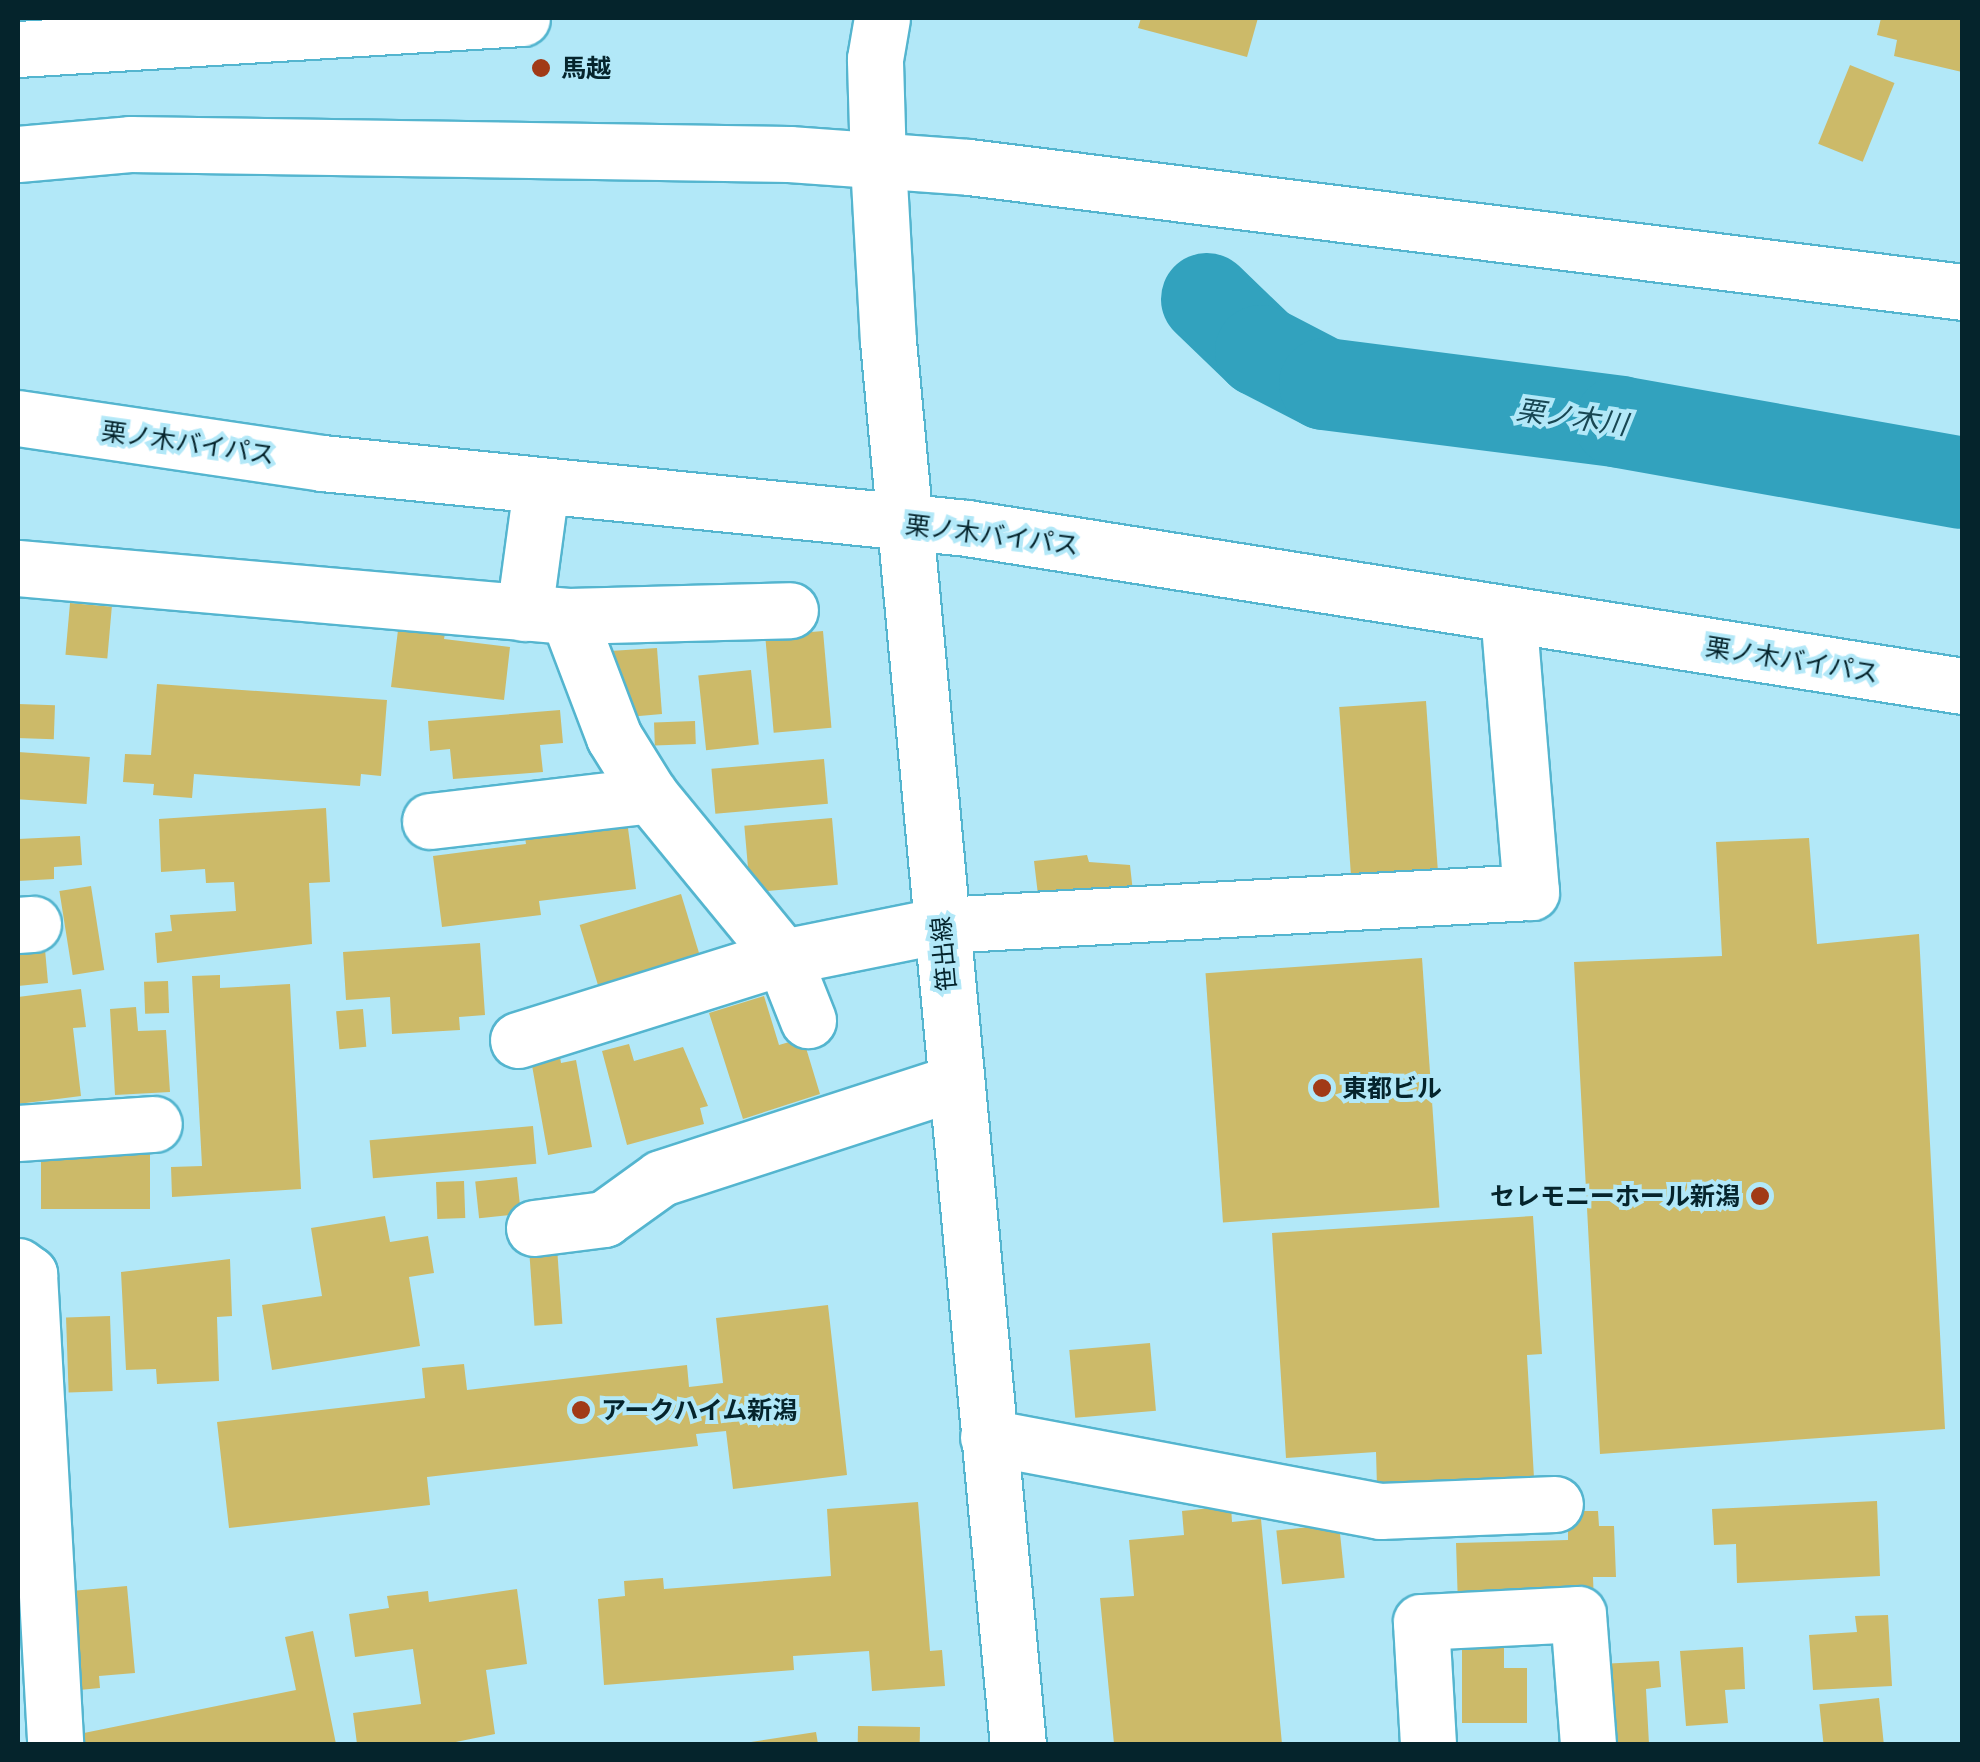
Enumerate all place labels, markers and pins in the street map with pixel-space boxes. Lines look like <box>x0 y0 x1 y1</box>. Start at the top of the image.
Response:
place label: 馬越 <box>561 53 611 83</box>
marker: 馬越 <box>530 57 552 79</box>
place label: 東都ビル <box>1342 1073 1442 1103</box>
marker: 東都ビル <box>1311 1077 1333 1099</box>
place label: セレモニーホール新潟 <box>1490 1181 1740 1211</box>
marker: セレモニーホール新潟 <box>1749 1185 1771 1207</box>
place label: アークハイム新潟 <box>601 1395 799 1425</box>
marker: アークハイム新潟 <box>570 1399 592 1421</box>

